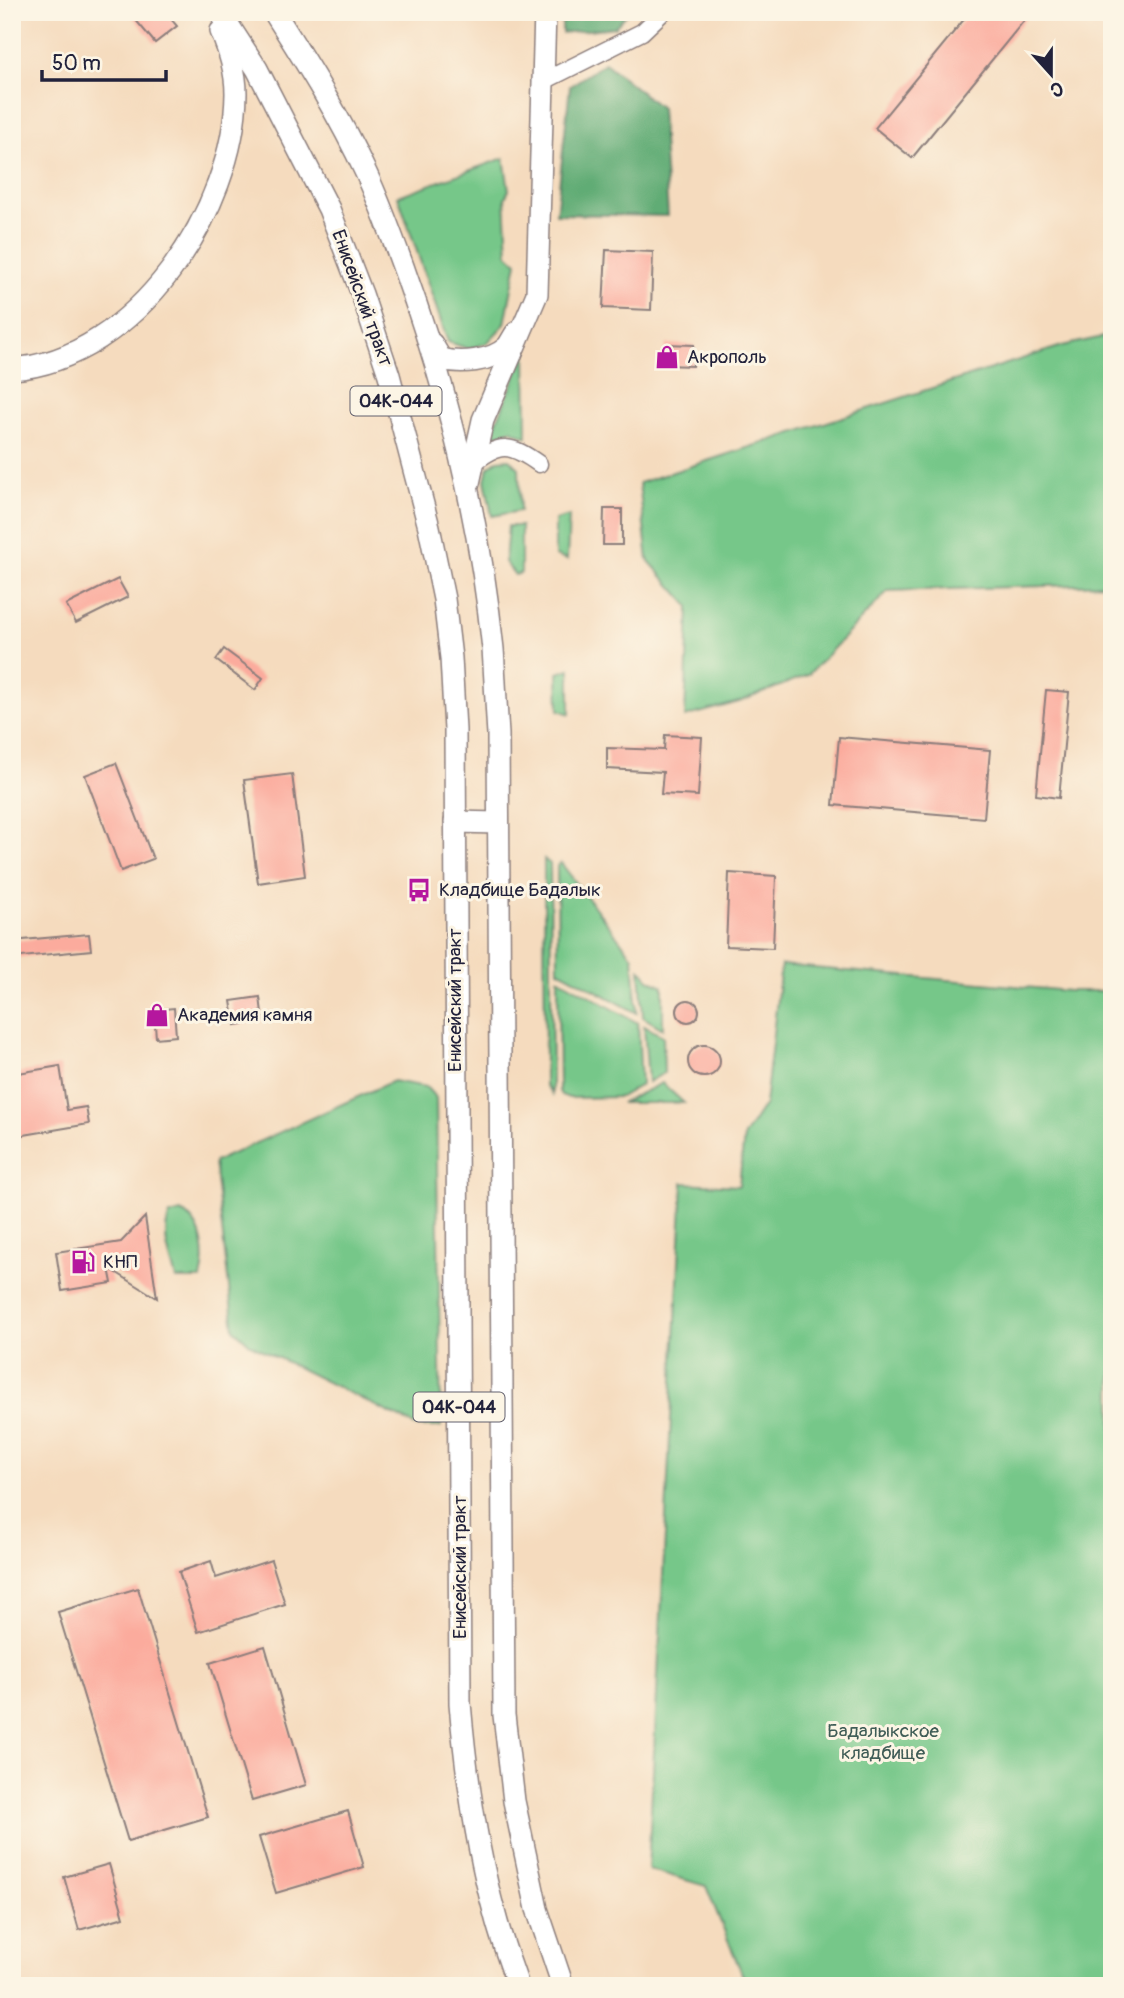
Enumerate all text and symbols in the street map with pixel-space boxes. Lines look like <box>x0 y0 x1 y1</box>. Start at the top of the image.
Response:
scale bar <box>42 38 166 82</box>
north arrow <box>1016 38 1086 108</box>
text: 50 m <box>52 50 101 77</box>
text: С <box>1047 76 1067 102</box>
street label: Енисейский тракт <box>326 226 398 370</box>
shop icon: Акрополь <box>653 343 681 371</box>
place label: Акрополь <box>687 345 767 369</box>
road number: 04К-044 <box>350 386 442 416</box>
bus stop icon: Кладбище Бадалык <box>405 876 433 904</box>
place label: Кладбище Бадалык <box>439 878 601 902</box>
street label: Енисейский тракт <box>443 928 467 1072</box>
shop icon: Академия камня <box>143 1001 171 1029</box>
place label: Академия камня <box>177 1003 312 1027</box>
fuel station icon: КНП <box>69 1248 97 1276</box>
place label: КНП <box>103 1250 137 1274</box>
road number: 04К-044 <box>414 1392 504 1422</box>
street label: Енисейский тракт <box>448 1495 472 1639</box>
park label: Бадалыкское кладбище <box>827 1719 939 1765</box>

